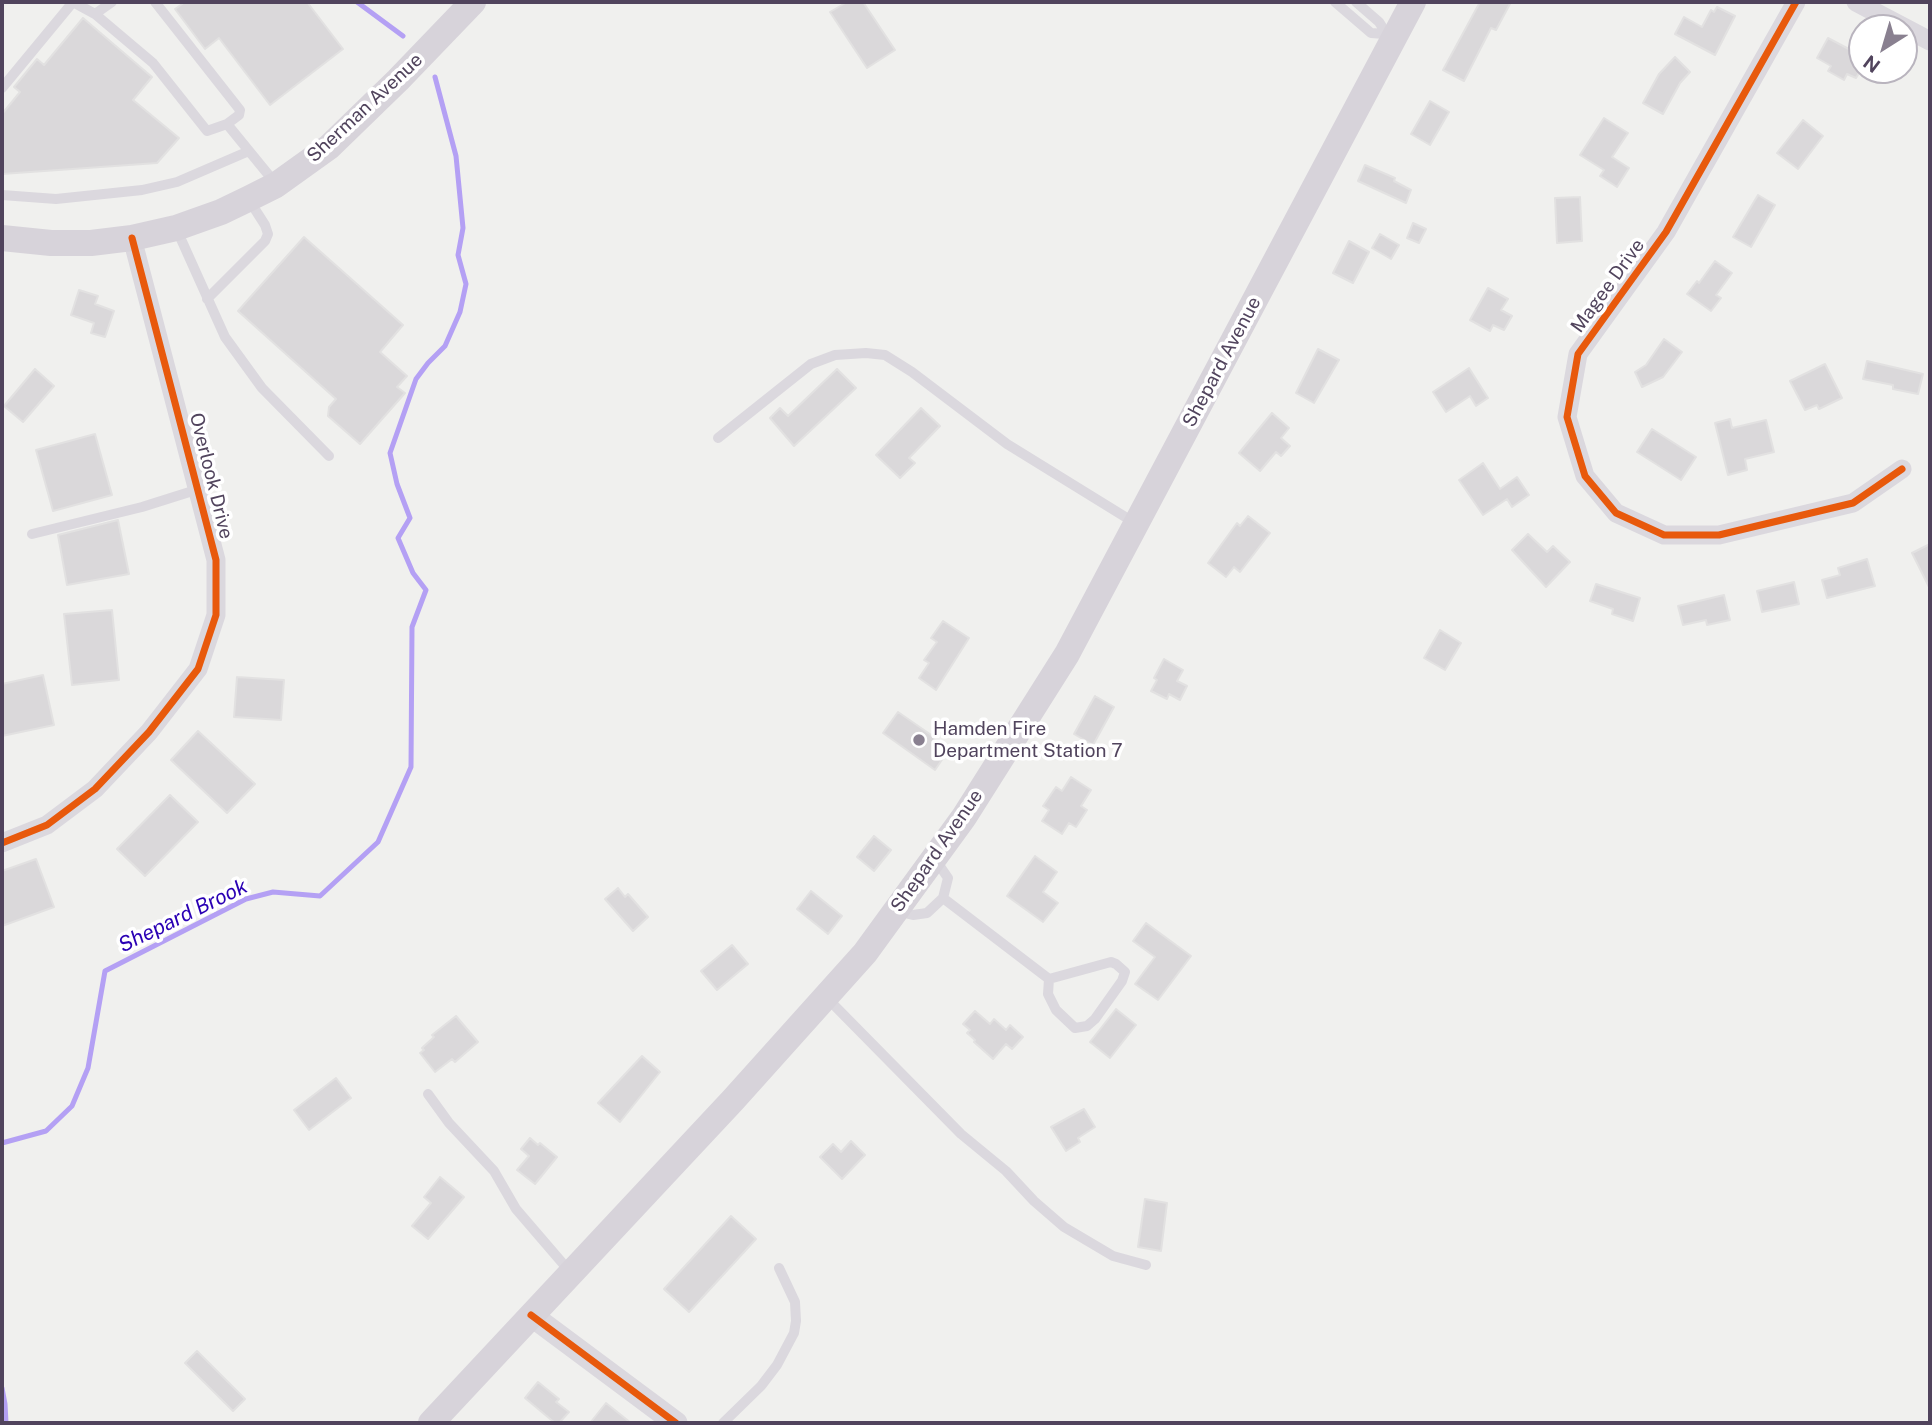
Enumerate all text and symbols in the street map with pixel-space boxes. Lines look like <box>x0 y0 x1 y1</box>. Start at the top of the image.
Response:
north arrow <box>1848 14 1918 84</box>
street label: Sherman Avenue <box>303 49 427 167</box>
text: N <box>1859 51 1884 77</box>
street label: Magee Drive <box>1566 235 1650 337</box>
street label: Shepard Avenue <box>1178 293 1266 431</box>
street label: Overlook Drive <box>184 411 238 541</box>
place label: Hamden Fire Department Station 7 <box>933 718 1123 762</box>
marker: Hamden Fire Department Station 7 <box>911 732 927 748</box>
street label: Shepard Avenue <box>886 785 988 917</box>
water label: Shepard Brook <box>114 874 252 958</box>

